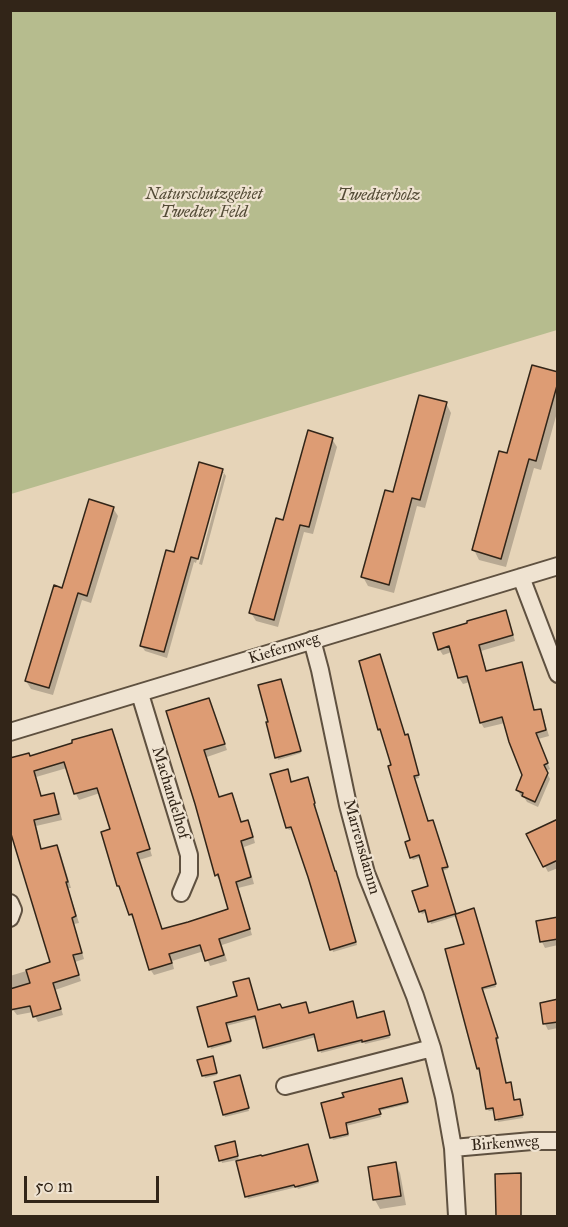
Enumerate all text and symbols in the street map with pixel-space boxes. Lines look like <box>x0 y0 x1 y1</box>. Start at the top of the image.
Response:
park label: Naturschutzgebiet Twedter Feld <box>146 185 262 223</box>
park label: Twedterholz <box>338 186 420 206</box>
street label: Kiefernweg <box>246 629 322 669</box>
street label: Machandelhof <box>147 744 193 842</box>
street label: Marrensdamm <box>338 797 384 897</box>
street label: Birkenweg <box>471 1132 539 1156</box>
scale bar <box>27 1164 162 1202</box>
text: 50 m <box>35 1175 73 1197</box>

